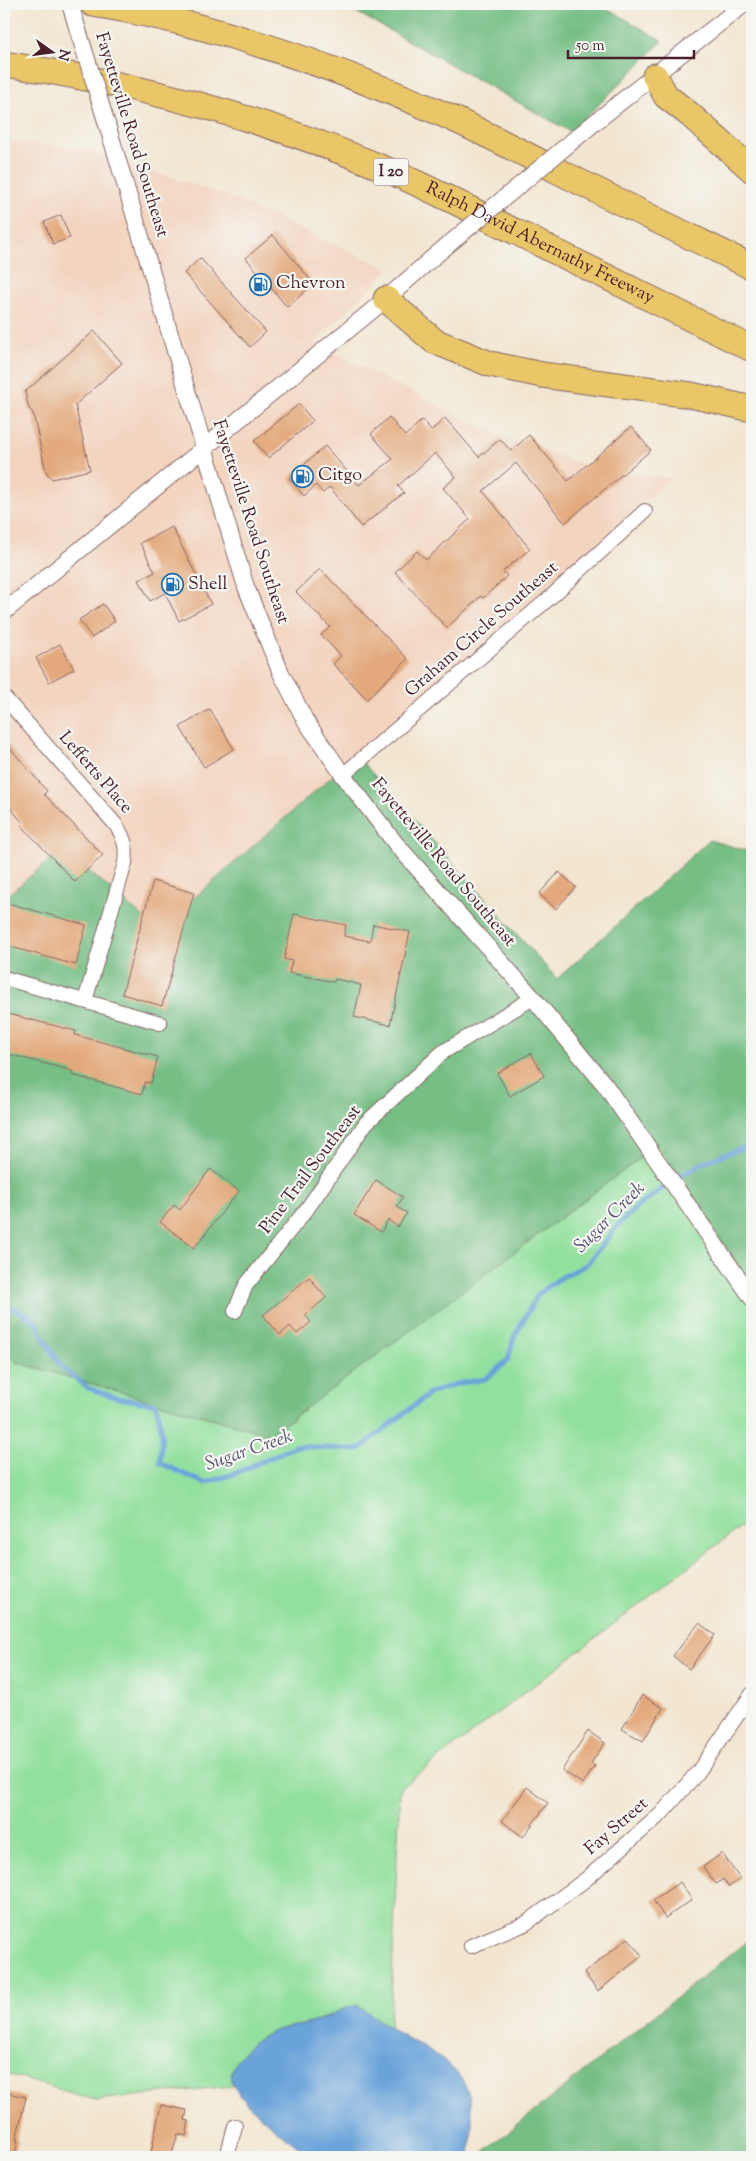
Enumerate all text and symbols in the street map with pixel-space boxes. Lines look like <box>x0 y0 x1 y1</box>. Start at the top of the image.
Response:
north arrow <box>28 28 78 78</box>
scale bar <box>568 28 695 60</box>
street label: Fayetteville Road Southeast <box>87 29 175 241</box>
text: 50 m <box>575 36 605 57</box>
text: N <box>52 47 74 63</box>
road number: I 20 <box>374 158 408 186</box>
street label: Ralph David Abernathy Freeway <box>421 176 659 311</box>
place label: Chevron <box>276 271 346 297</box>
fuel station icon: Chevron <box>248 272 272 296</box>
street label: Fayetteville Road Southeast <box>205 416 295 628</box>
place label: Citgo <box>318 463 362 489</box>
fuel station icon: Citgo <box>290 464 314 488</box>
street label: Graham Circle Southeast <box>400 556 564 704</box>
place label: Shell <box>188 572 227 598</box>
fuel station icon: Shell <box>160 573 184 597</box>
street label: Lefferts Place <box>52 726 138 820</box>
street label: Fayetteville Road Southeast <box>364 773 522 953</box>
street label: Pine Trail Southeast <box>254 1100 368 1240</box>
water label: Sugar Creek <box>568 1176 652 1260</box>
water label: Sugar Creek <box>202 1423 297 1479</box>
street label: Fay Street <box>579 1792 655 1862</box>

